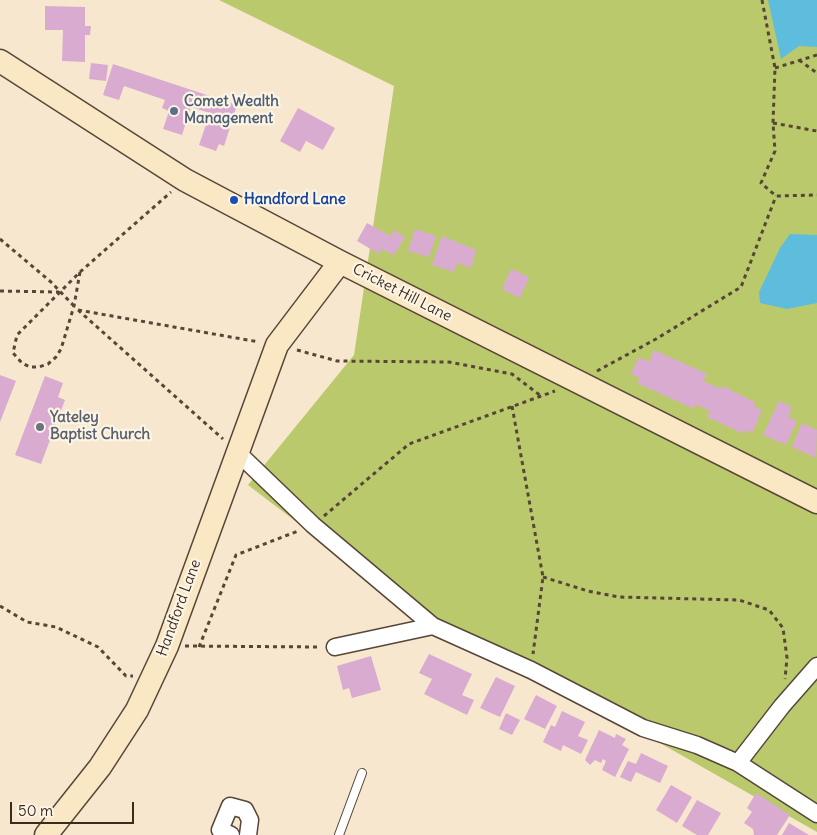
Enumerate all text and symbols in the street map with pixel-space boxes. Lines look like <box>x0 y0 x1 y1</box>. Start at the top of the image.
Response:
place label: Comet Wealth Management <box>184 93 279 128</box>
marker: Comet Wealth Management <box>168 105 180 117</box>
place label: Handford Lane <box>244 191 346 209</box>
marker: Handford Lane <box>228 194 240 206</box>
street label: Cricket Hill Lane <box>349 260 455 326</box>
place label: Yateley Baptist Church <box>50 409 150 444</box>
marker: Yateley Baptist Church <box>34 421 46 433</box>
street label: Handford Lane <box>153 557 205 659</box>
scale bar <box>12 792 136 824</box>
text: 50 m <box>18 801 53 820</box>

